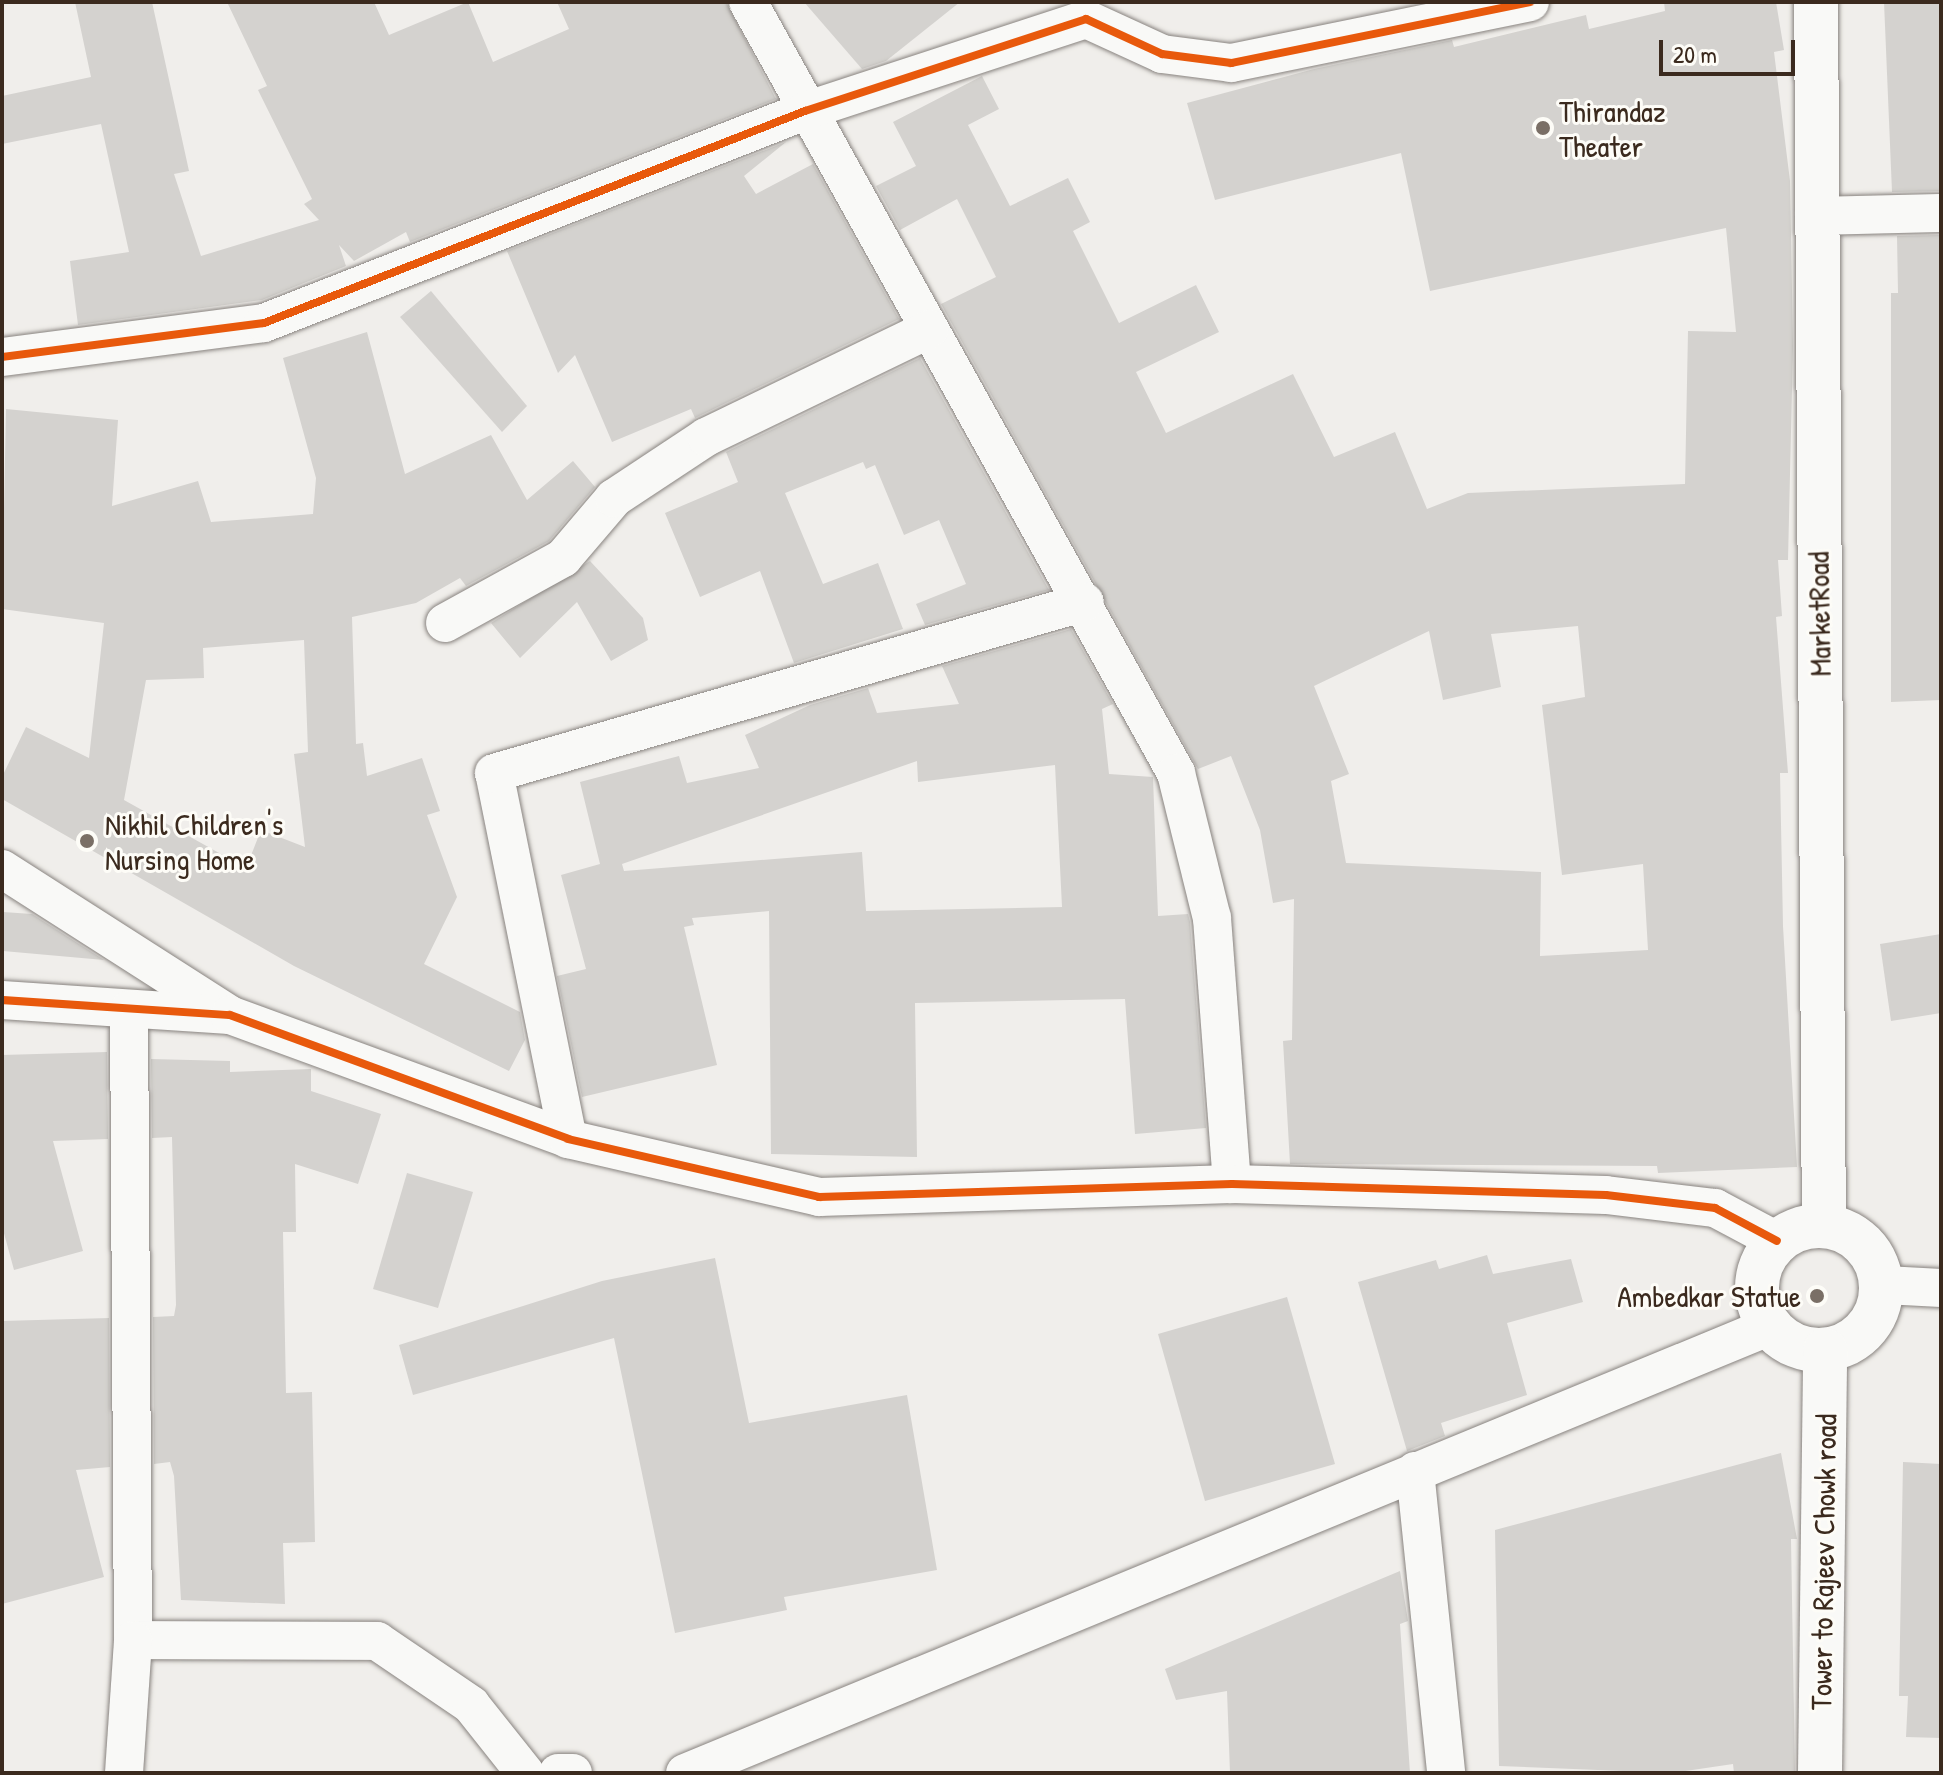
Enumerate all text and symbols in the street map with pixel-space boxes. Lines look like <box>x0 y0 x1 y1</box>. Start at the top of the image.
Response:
scale bar <box>1663 24 1799 74</box>
text: 20 m <box>1673 38 1717 70</box>
place label: Thirandaz Theater <box>1559 93 1666 164</box>
marker: Thirandaz Theater <box>1534 119 1552 137</box>
street label: MarketRoad <box>1800 551 1838 677</box>
place label: Nikhil Children's Nursing Home <box>105 806 283 876</box>
marker: Nikhil Children's Nursing Home <box>76 830 98 852</box>
place label: Ambedkar Statue <box>1617 1278 1801 1314</box>
marker: Ambedkar Statue <box>1808 1287 1826 1305</box>
street label: Tower to Rajeev Chowk road <box>1802 1414 1844 1710</box>

